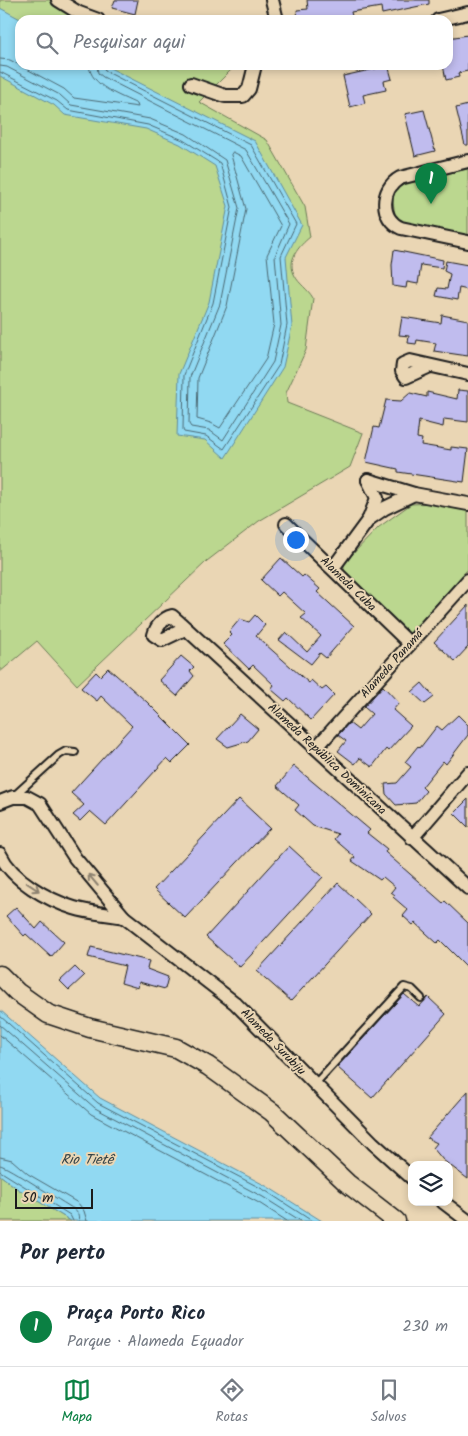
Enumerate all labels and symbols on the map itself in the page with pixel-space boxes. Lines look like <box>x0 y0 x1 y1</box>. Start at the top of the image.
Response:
pin: 1 <box>415 163 447 204</box>
your location <box>283 527 309 553</box>
street label: Alameda Cuba <box>315 552 381 616</box>
street label: Alameda Panamá <box>356 624 429 703</box>
street label: Alameda República Dominicana <box>263 699 391 820</box>
one-way arrow <box>88 874 99 887</box>
one-way arrow <box>25 882 39 892</box>
street label: Alameda Surubiju <box>236 1004 310 1080</box>
water label: Rio Tietê <box>61 1149 116 1171</box>
scale bar <box>15 1186 92 1209</box>

